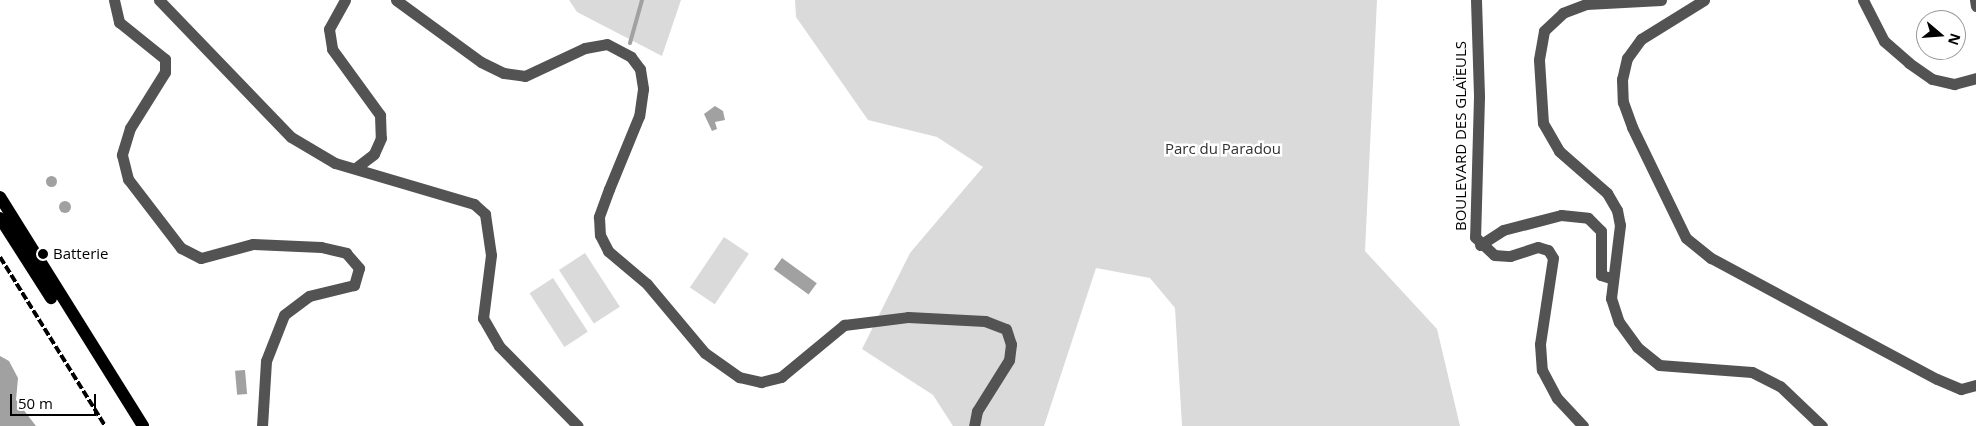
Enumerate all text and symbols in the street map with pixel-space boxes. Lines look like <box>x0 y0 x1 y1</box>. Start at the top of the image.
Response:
north arrow <box>1916 10 1966 60</box>
text: N <box>1944 31 1966 48</box>
street label: BOULEVARD DES GLAÏEULS <box>1452 41 1470 231</box>
park label: Parc du Paradou <box>1165 140 1281 158</box>
place label: Batterie <box>53 245 108 263</box>
marker: Batterie <box>37 248 49 260</box>
scale bar <box>12 384 99 416</box>
text: 50 m <box>18 393 53 413</box>

